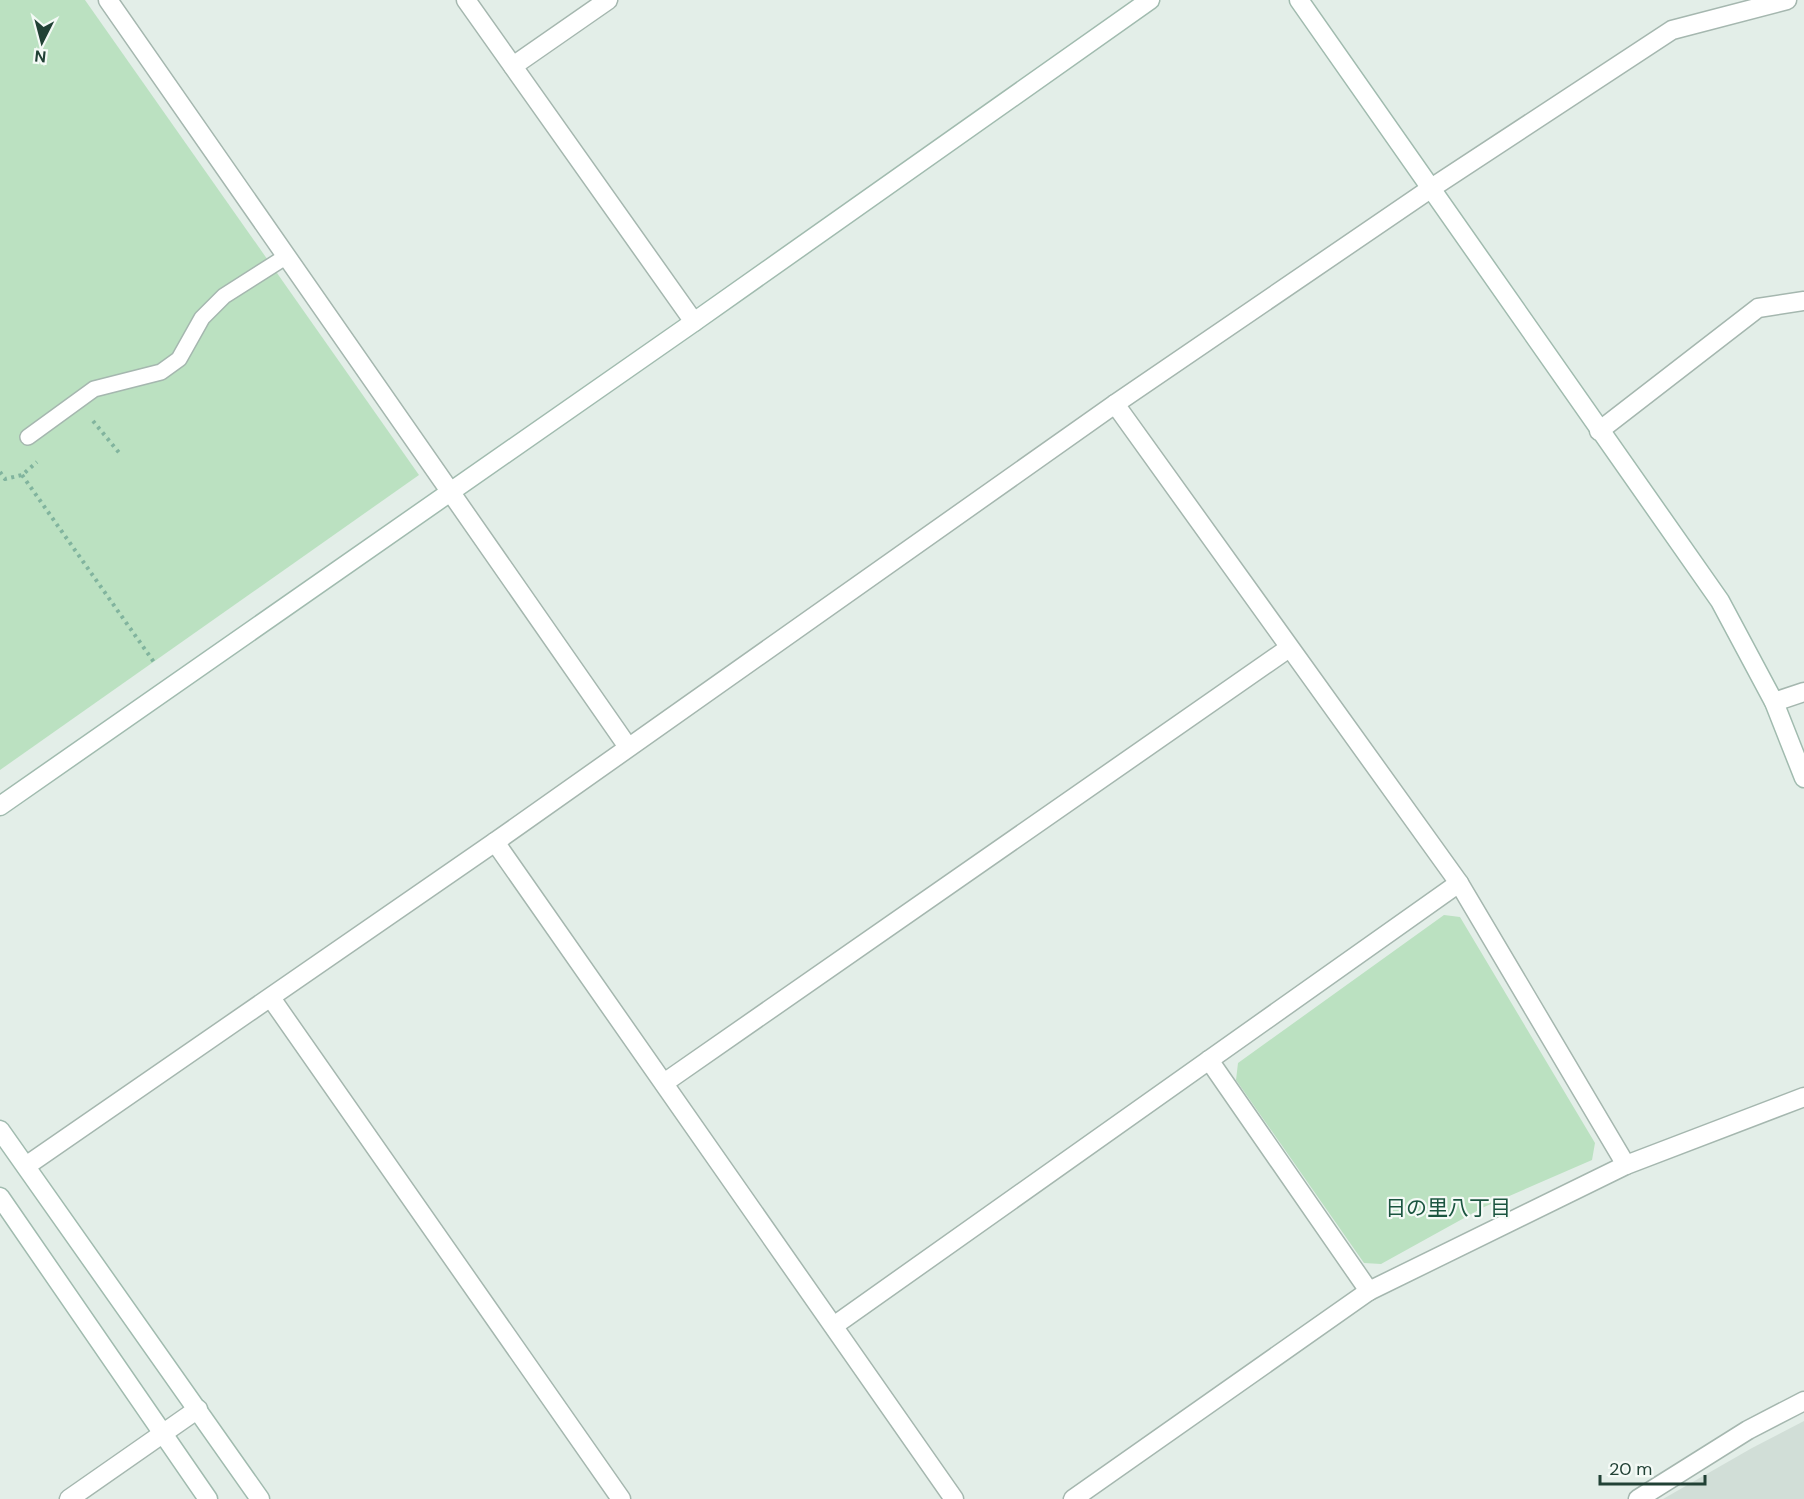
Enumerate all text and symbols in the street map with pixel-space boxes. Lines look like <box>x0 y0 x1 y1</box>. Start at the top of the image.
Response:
north arrow <box>12 12 72 72</box>
text: N <box>34 45 47 67</box>
district label: 日の里八丁目 <box>1385 1194 1511 1222</box>
scale bar <box>1600 1448 1705 1486</box>
text: 20 m <box>1609 1457 1652 1481</box>

